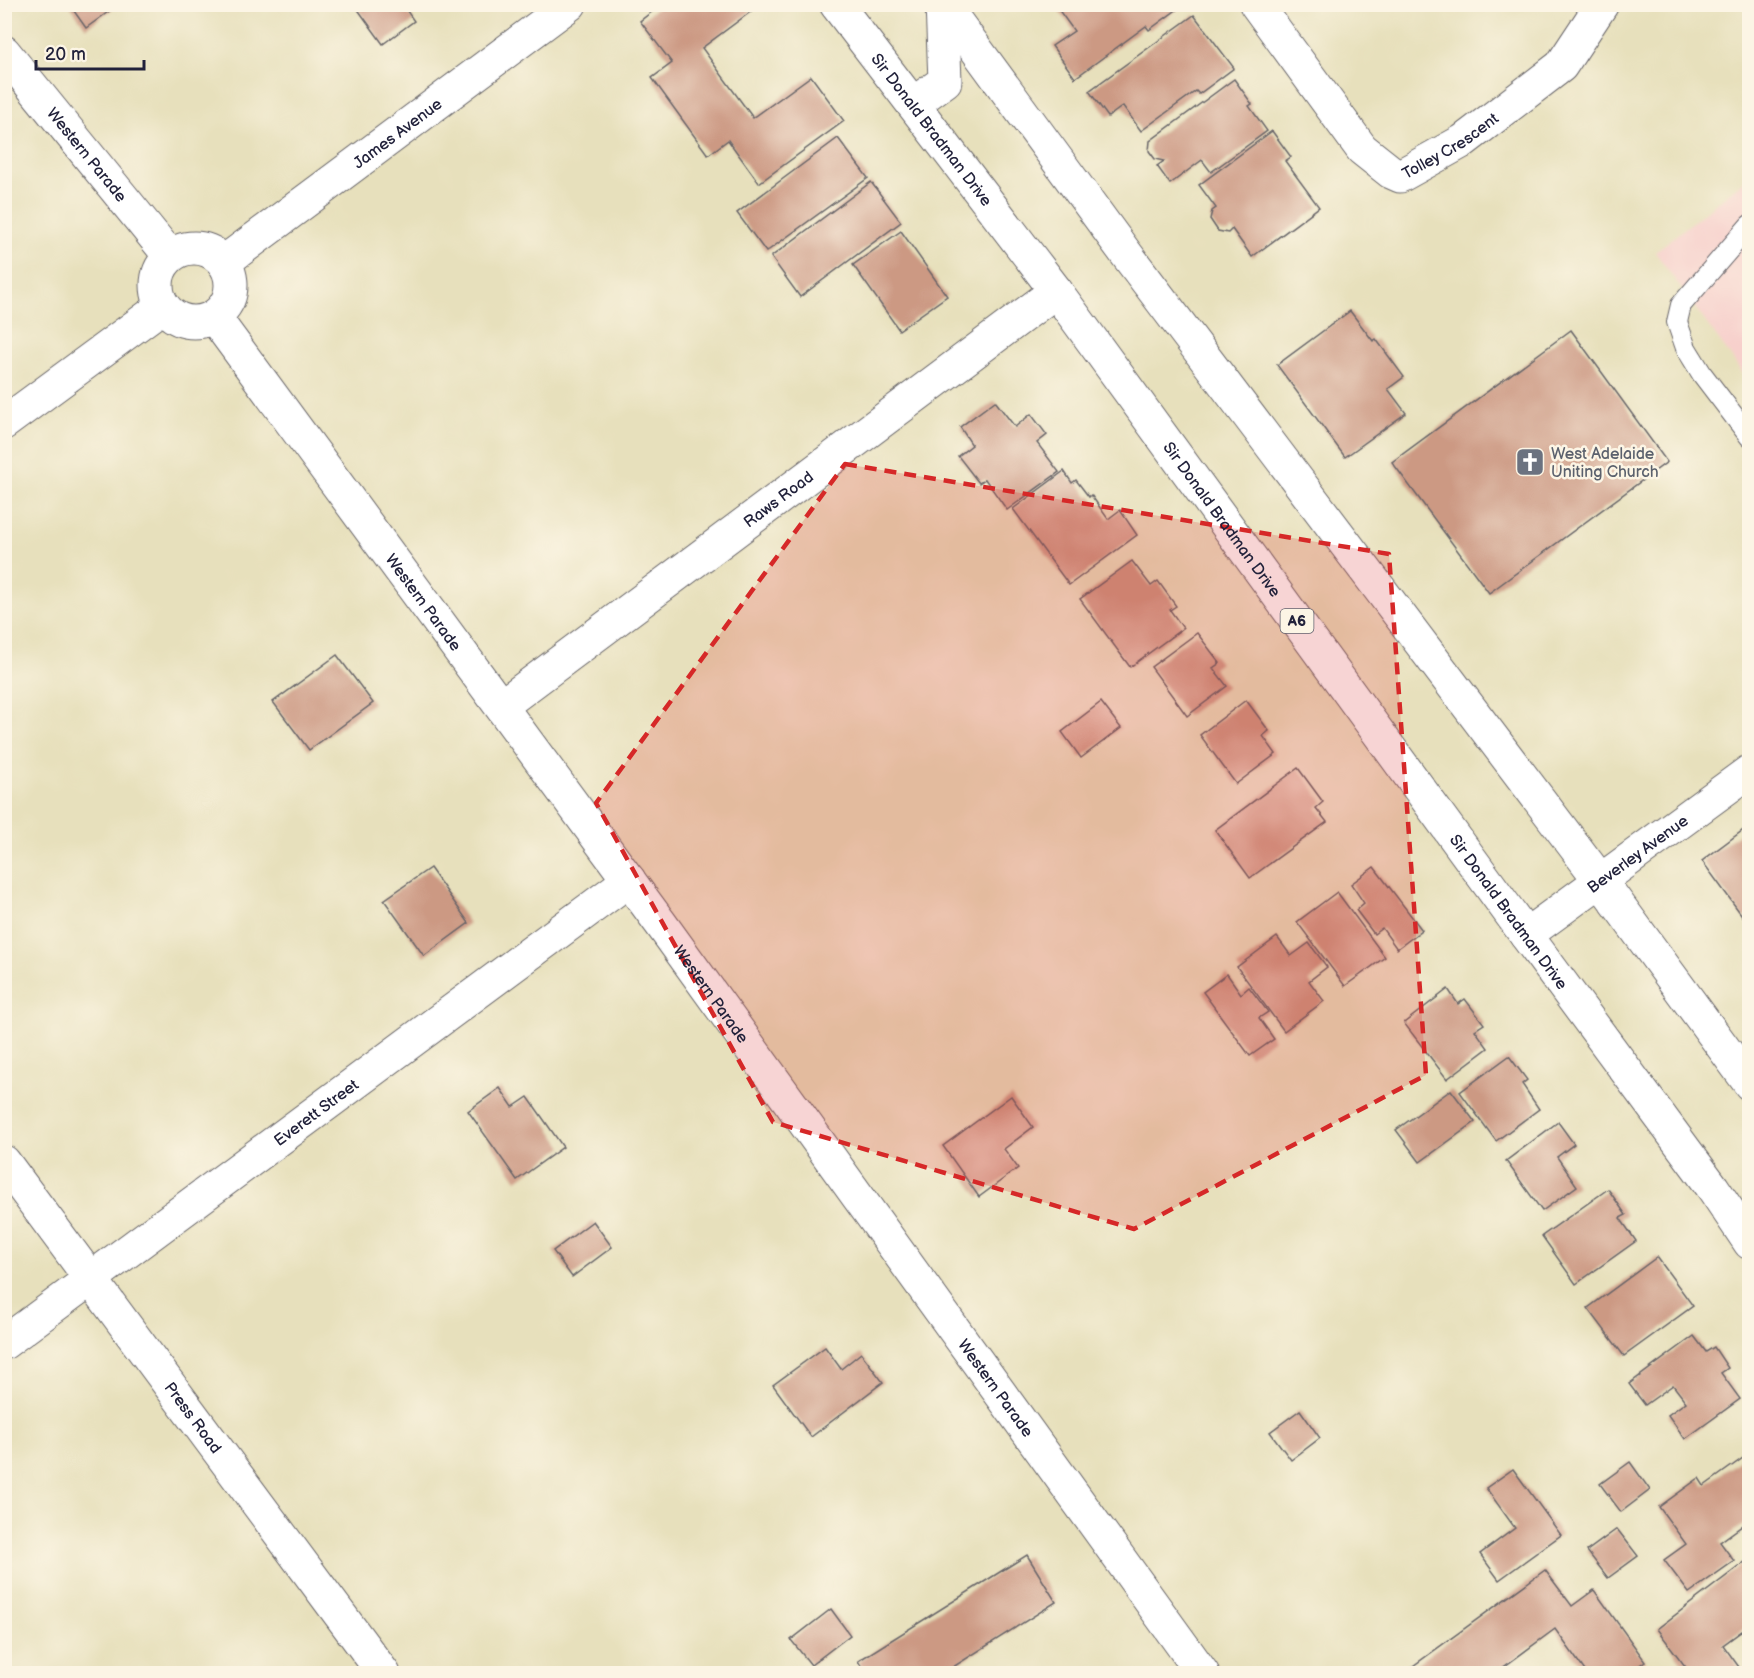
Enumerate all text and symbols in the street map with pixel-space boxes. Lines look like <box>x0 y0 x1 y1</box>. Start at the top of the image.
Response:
scale bar <box>36 33 144 71</box>
text: 20 m <box>45 44 86 65</box>
street label: Sir Donald Bradman Drive <box>866 50 996 211</box>
street label: James Avenue <box>350 95 447 173</box>
street label: Western Parade <box>42 104 130 207</box>
street label: Tolley Crescent <box>1399 109 1503 184</box>
street label: Sir Donald Bradman Drive <box>1158 439 1284 602</box>
place label: West Adelaide Uniting Church <box>1551 445 1659 482</box>
church icon: West Adelaide Uniting Church <box>1514 446 1546 478</box>
street label: Raws Road <box>740 468 818 532</box>
street label: Western Parade <box>381 551 465 656</box>
road number: A6 <box>1280 609 1314 633</box>
street label: Beverley Avenue <box>1584 811 1693 898</box>
street label: Sir Donald Bradman Drive <box>1445 831 1571 994</box>
street label: Western Parade <box>669 942 752 1048</box>
street label: Everett Street <box>271 1076 363 1151</box>
street label: Western Parade <box>953 1336 1037 1442</box>
street label: Press Road <box>160 1379 225 1458</box>

